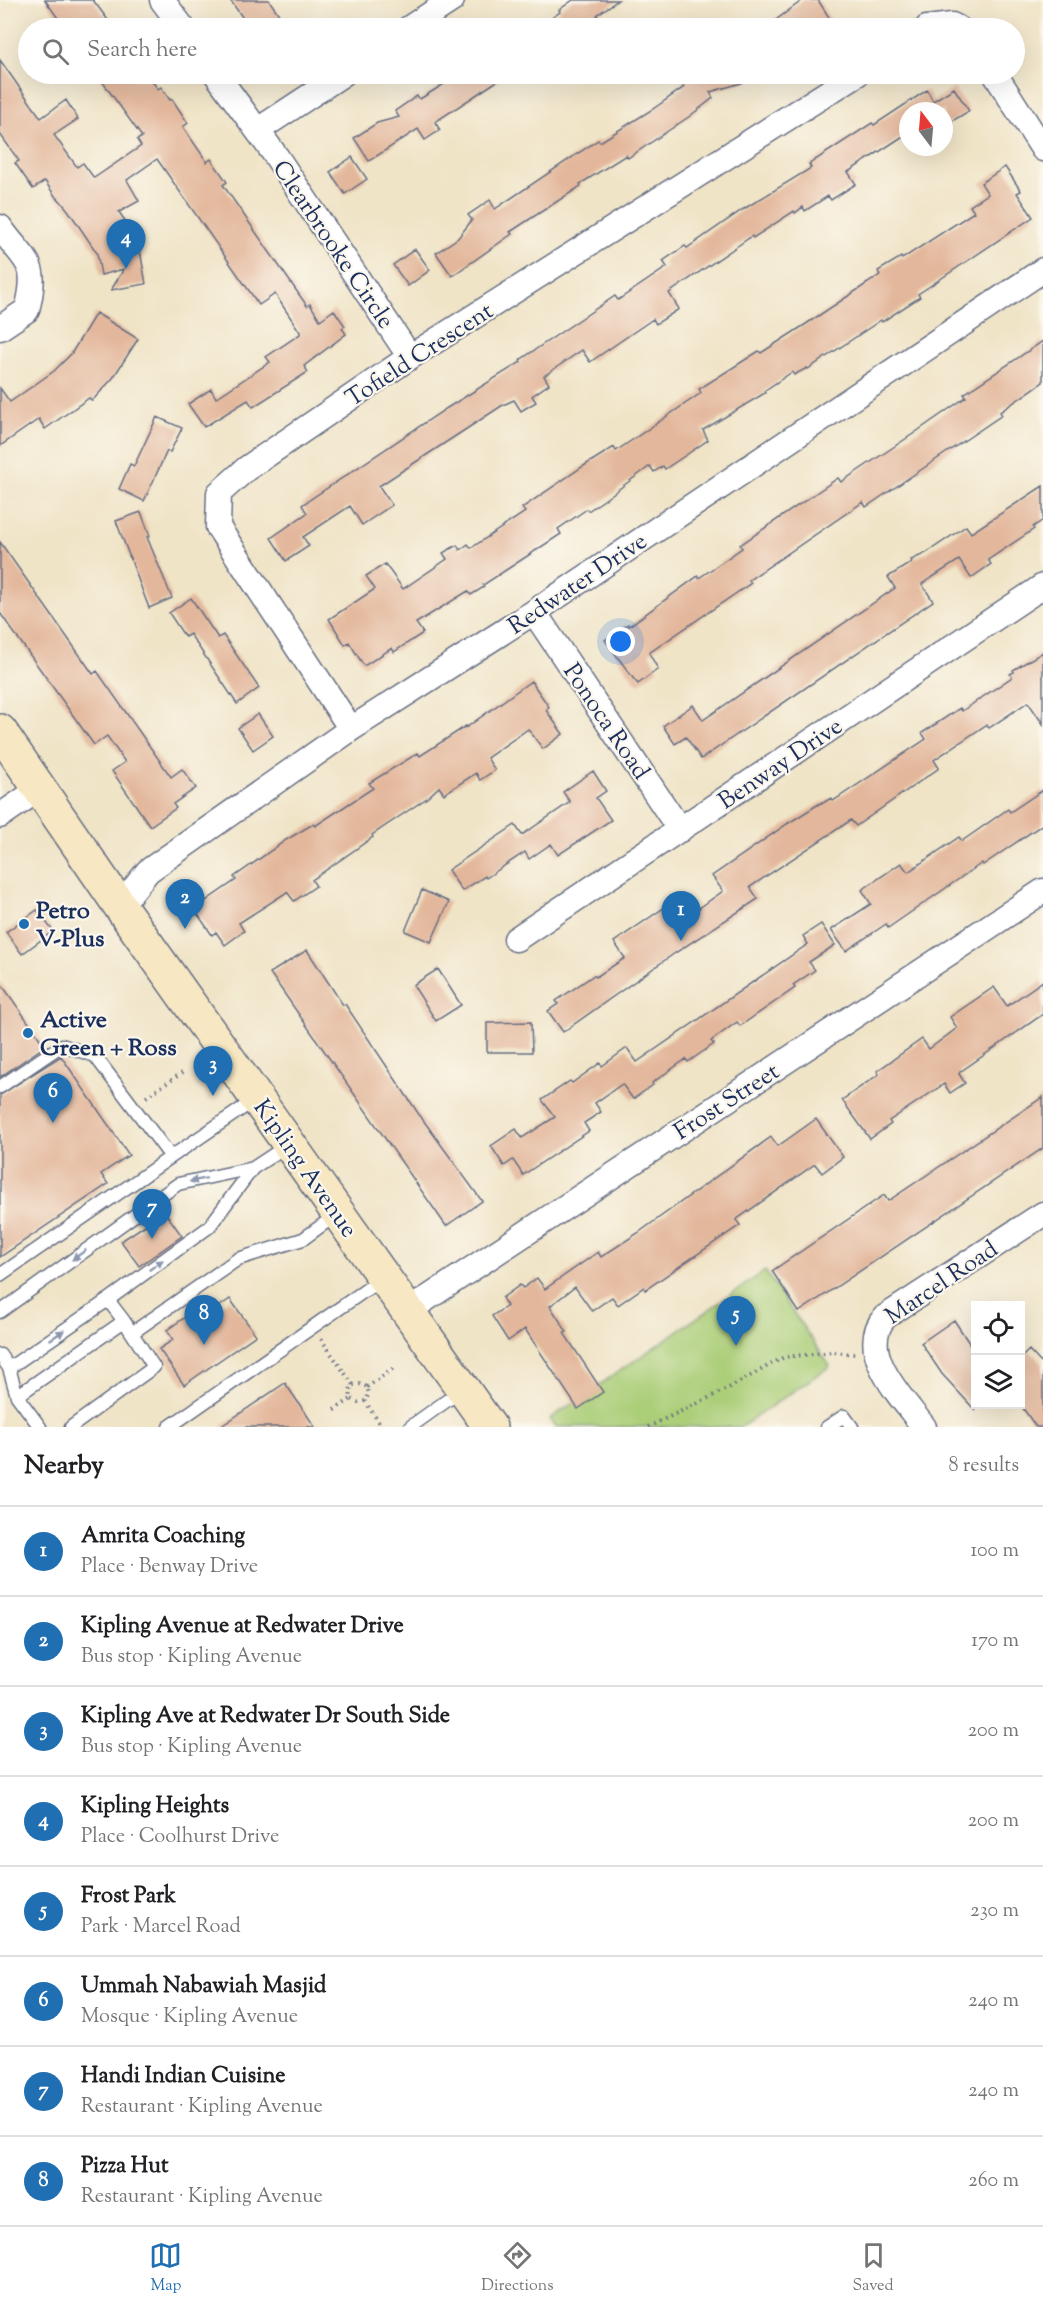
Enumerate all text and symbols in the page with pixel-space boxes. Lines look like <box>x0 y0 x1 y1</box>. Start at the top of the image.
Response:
search box <box>18 18 1025 84</box>
icon: search <box>39 35 72 68</box>
text: Search here <box>87 35 197 67</box>
north arrow <box>899 102 953 156</box>
street label: Clearbrooke Circle <box>263 154 401 336</box>
pin: 4 <box>106 220 146 269</box>
street label: Tofield Crescent <box>340 295 501 416</box>
street label: Redwater Drive <box>502 526 654 644</box>
your location <box>606 627 635 656</box>
street label: Ponoca Road <box>554 657 657 787</box>
street label: Benway Drive <box>712 711 850 819</box>
pin: 2 <box>166 880 204 929</box>
pin: 1 <box>662 892 700 941</box>
place label: Petro V-Plus <box>36 895 104 957</box>
marker: Petro V-Plus <box>17 917 31 931</box>
place label: Active Green + Ross <box>40 1004 177 1066</box>
marker: Active Green + Ross <box>21 1026 35 1040</box>
pin: 3 <box>194 1046 232 1096</box>
street label: Frost Street <box>668 1056 787 1150</box>
pin: 6 <box>34 1074 72 1123</box>
street label: Kipling Avenue <box>244 1093 365 1245</box>
one-way arrow <box>189 1176 208 1185</box>
pin: 7 <box>132 1190 172 1239</box>
street label: Marcel Road <box>879 1233 1006 1334</box>
one-way arrow <box>72 1249 88 1261</box>
one-way arrow <box>147 1259 163 1271</box>
pin: 8 <box>184 1296 224 1345</box>
pin: 5 <box>716 1296 756 1346</box>
map controls <box>971 1301 1025 1409</box>
button: locate <box>971 1301 1025 1355</box>
one-way arrow <box>48 1329 64 1341</box>
button: layers <box>971 1355 1025 1409</box>
text: Nearby <box>24 1448 104 1485</box>
text: 8 results <box>948 1452 1019 1481</box>
text: Amrita Coaching <box>81 1521 245 1553</box>
text: 1 <box>40 1537 47 1566</box>
text: 100 m <box>970 1537 1019 1566</box>
text: Place · Benway Drive <box>81 1553 258 1582</box>
text: Kipling Avenue at Redwater Drive <box>81 1611 404 1643</box>
text: 2 <box>39 1627 48 1656</box>
text: 170 m <box>971 1627 1019 1656</box>
text: Bus stop · Kipling Avenue <box>81 1643 302 1672</box>
text: Kipling Ave at Redwater Dr South Side <box>81 1701 450 1733</box>
text: 3 <box>39 1717 48 1746</box>
text: 200 m <box>968 1717 1019 1746</box>
text: Bus stop · Kipling Avenue <box>81 1733 302 1762</box>
text: Kipling Heights <box>81 1791 229 1823</box>
text: 4 <box>38 1807 49 1836</box>
text: 200 m <box>968 1807 1019 1836</box>
text: Place · Coolhurst Drive <box>81 1823 279 1852</box>
text: Frost Park <box>81 1881 176 1913</box>
text: 5 <box>40 1897 47 1926</box>
text: 230 m <box>970 1897 1019 1926</box>
text: Park · Marcel Road <box>81 1913 241 1942</box>
text: Ummah Nabawiah Masjid <box>81 1971 327 2003</box>
text: 6 <box>39 1987 48 2016</box>
text: 240 m <box>968 1987 1019 2016</box>
text: Mosque · Kipling Avenue <box>81 2003 298 2032</box>
text: Handi Indian Cuisine <box>81 2061 285 2093</box>
text: 7 <box>38 2077 49 2106</box>
text: 240 m <box>968 2077 1019 2106</box>
text: Restaurant · Kipling Avenue <box>81 2093 323 2122</box>
text: Pizza Hut <box>81 2151 168 2183</box>
text: 8 <box>39 2167 49 2196</box>
text: 260 m <box>968 2167 1019 2196</box>
text: Restaurant · Kipling Avenue <box>81 2183 323 2212</box>
tab: Map <box>149 2239 182 2298</box>
tab: Directions <box>481 2239 554 2298</box>
tab: Saved <box>852 2239 894 2298</box>

